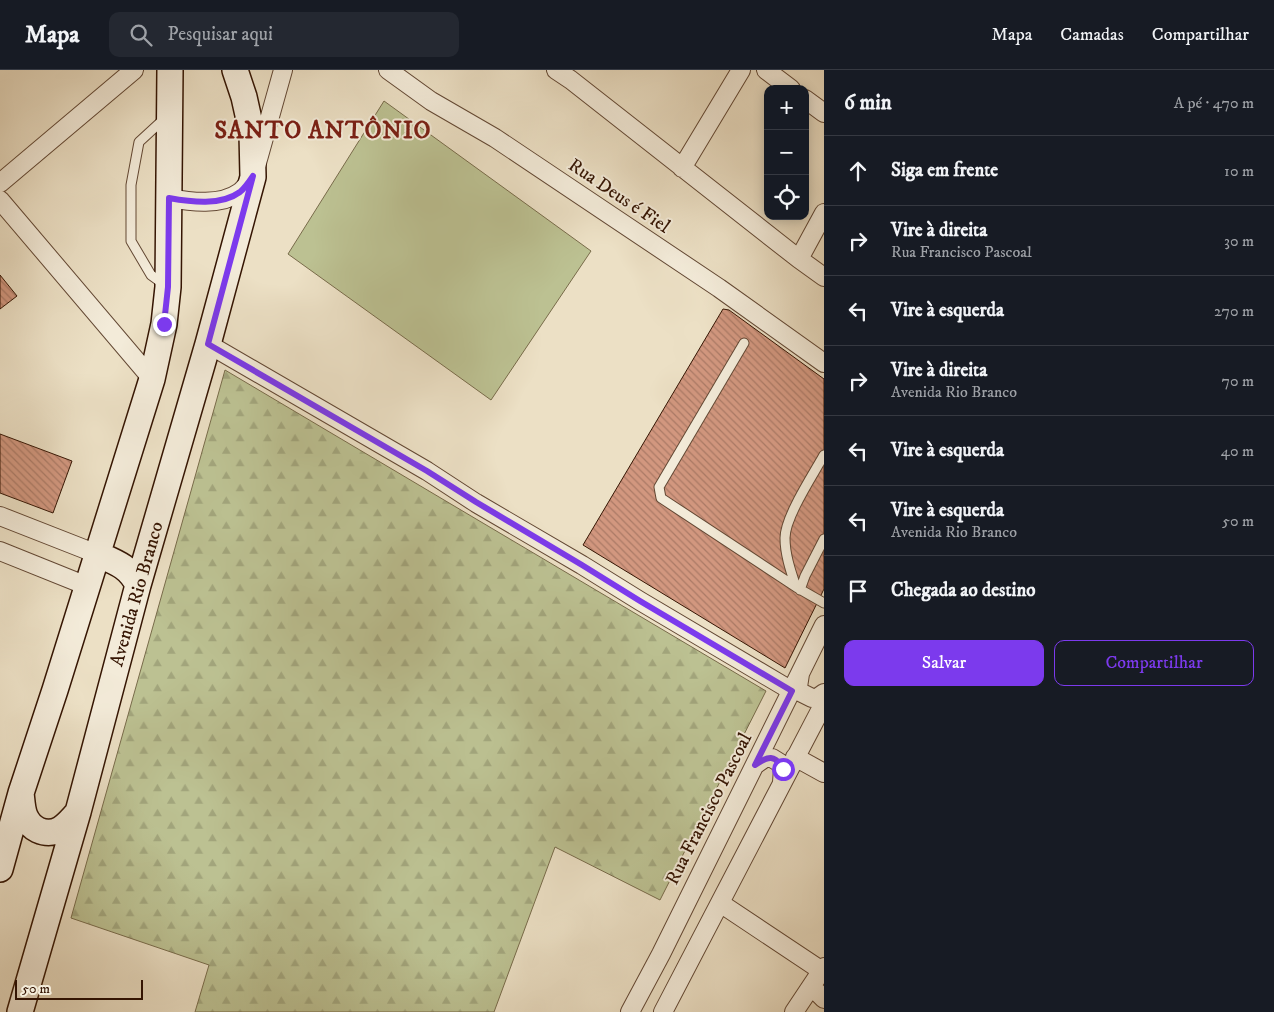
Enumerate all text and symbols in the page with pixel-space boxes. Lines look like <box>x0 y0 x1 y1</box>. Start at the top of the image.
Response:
search box <box>109 12 459 57</box>
text: Mapa <box>25 20 79 50</box>
icon: search <box>127 21 155 49</box>
text: Pesquisar aqui <box>167 23 273 46</box>
text: Mapa <box>992 24 1032 46</box>
text: Camadas <box>1060 24 1124 46</box>
text: Compartilhar <box>1152 24 1249 46</box>
map controls <box>764 85 809 220</box>
button: + <box>764 85 809 130</box>
text: 6 min <box>844 90 892 116</box>
text: A pé · 470 m <box>1174 93 1254 113</box>
district label: SANTO ANTÔNIO <box>214 115 432 146</box>
button: − <box>764 130 809 175</box>
street label: Rua Deus é Fiel <box>564 154 674 239</box>
icon: ahead <box>844 157 872 185</box>
text: Siga em frente <box>891 159 998 182</box>
text: 10 m <box>1224 161 1254 181</box>
button: locate <box>764 175 809 220</box>
text: Vire à direita <box>891 219 987 242</box>
icon: right <box>844 227 872 255</box>
text: 30 m <box>1224 231 1254 251</box>
text: Rua Francisco Pascoal <box>891 242 1032 262</box>
icon: left <box>844 297 872 325</box>
text: Vire à esquerda <box>891 299 1004 322</box>
text: 270 m <box>1214 301 1254 321</box>
route end <box>153 313 176 336</box>
text: Vire à direita <box>891 359 987 382</box>
icon: right <box>844 367 872 395</box>
text: 70 m <box>1222 371 1254 391</box>
text: Avenida Rio Branco <box>891 382 1017 402</box>
icon: left <box>844 437 872 465</box>
text: Vire à esquerda <box>891 439 1004 462</box>
text: 40 m <box>1221 441 1254 461</box>
text: Vire à esquerda <box>891 499 1004 522</box>
icon: left <box>844 507 872 535</box>
text: 50 m <box>1222 511 1254 531</box>
street label: Avenida Rio Branco <box>105 519 169 669</box>
text: Avenida Rio Branco <box>891 522 1017 542</box>
icon: arrive <box>844 577 872 605</box>
text: Chegada ao destino <box>891 579 1036 602</box>
button: Salvar <box>844 640 1044 686</box>
button: Compartilhar <box>1054 640 1254 686</box>
street label: Rua Francisco Pascoal <box>661 729 757 889</box>
route start <box>772 758 795 781</box>
scale bar <box>15 977 142 1000</box>
text: 50 m <box>22 980 50 998</box>

